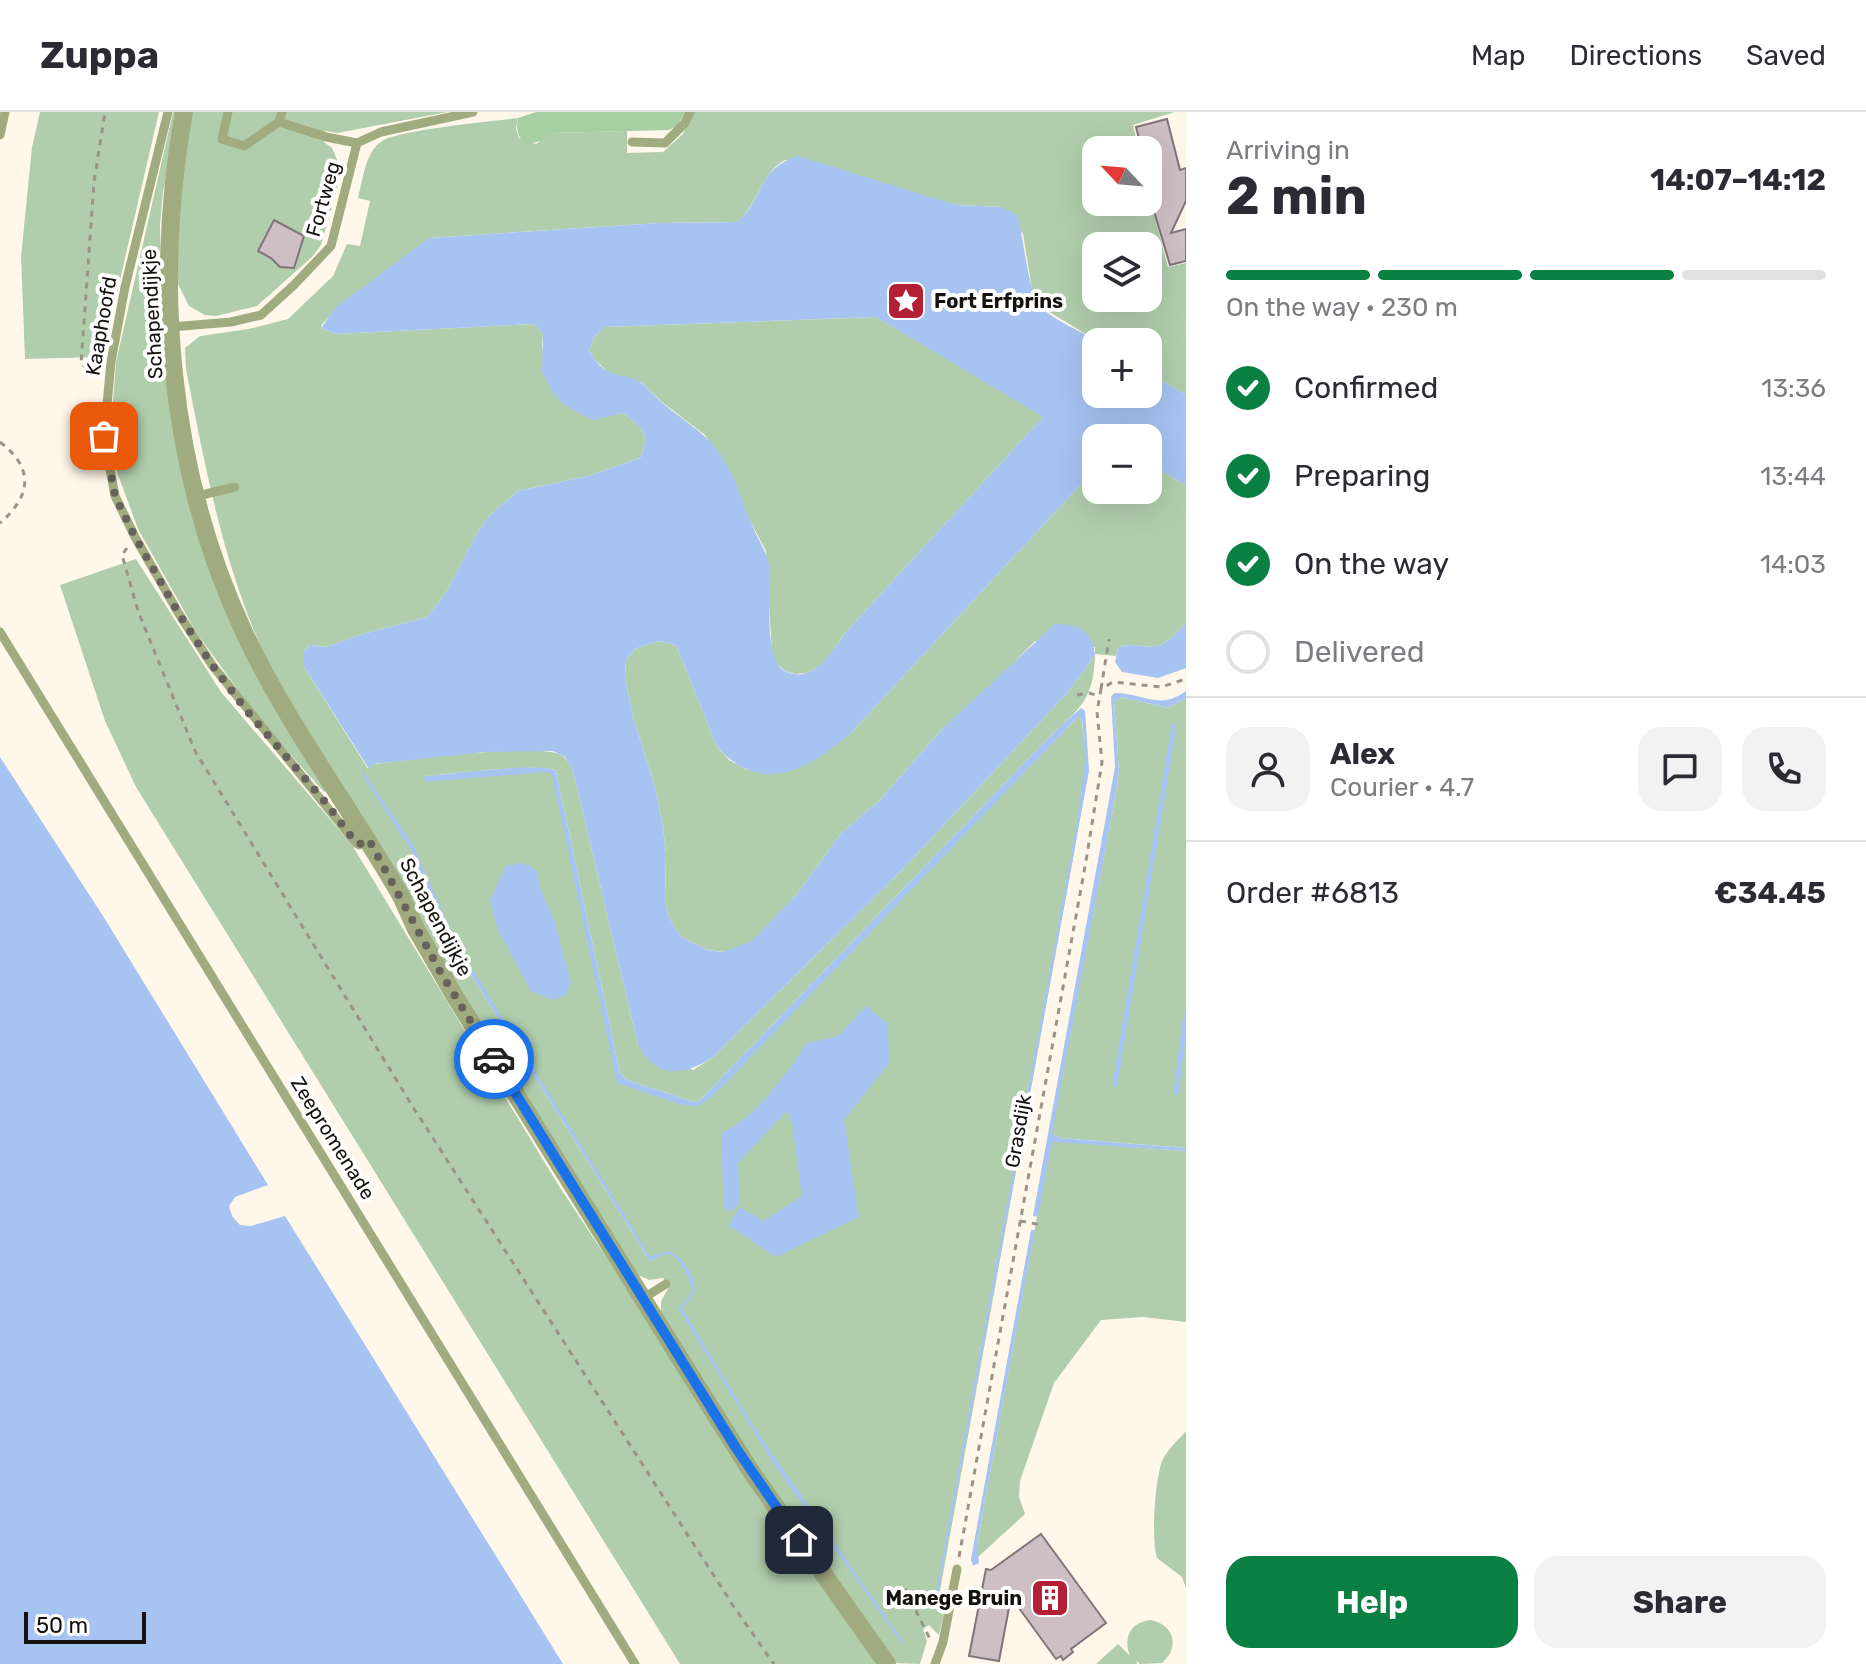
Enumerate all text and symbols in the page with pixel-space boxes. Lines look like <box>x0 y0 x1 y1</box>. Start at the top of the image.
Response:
text: Zuppa <box>40 32 159 78</box>
text: Map <box>1471 39 1525 72</box>
text: Directions <box>1569 39 1702 72</box>
text: Saved <box>1746 39 1826 72</box>
text: Arriving in <box>1226 135 1350 166</box>
north arrow <box>1082 136 1162 216</box>
map controls <box>1082 136 1162 504</box>
street label: Fortweg <box>301 159 345 239</box>
text: 14:07–14:12 <box>1650 162 1826 198</box>
text: 2 min <box>1226 165 1367 227</box>
button: layers <box>1082 232 1162 312</box>
street label: Schapendijkje <box>137 248 167 380</box>
street label: Kaaphoofd <box>80 275 122 377</box>
place icon: Fort Erfprins <box>885 280 927 322</box>
place label: Fort Erfprins <box>934 289 1063 313</box>
text: On the way · 230 m <box>1226 292 1458 323</box>
button: + <box>1082 328 1162 408</box>
icon: check <box>1226 366 1270 410</box>
text: Confirmed <box>1294 370 1438 406</box>
text: 13:36 <box>1761 373 1826 404</box>
pin <box>70 402 138 470</box>
icon: bag <box>82 414 126 458</box>
button: − <box>1082 424 1162 504</box>
icon: check <box>1226 454 1270 498</box>
text: Preparing <box>1294 458 1430 494</box>
text: 13:44 <box>1760 461 1826 492</box>
icon: check <box>1226 542 1270 586</box>
text: On the way <box>1294 546 1449 582</box>
text: 14:03 <box>1760 549 1826 580</box>
text: Delivered <box>1294 634 1425 670</box>
button: person <box>1226 727 1310 811</box>
button: chat <box>1638 727 1722 811</box>
button: phone <box>1742 727 1826 811</box>
text: Alex <box>1330 736 1395 772</box>
text: Courier · 4.7 <box>1330 772 1474 803</box>
street label: Schapendijkje <box>395 854 477 980</box>
text: Order #6813 <box>1226 875 1399 911</box>
text: €34.45 <box>1714 875 1826 911</box>
courier <box>454 1019 534 1099</box>
icon: car <box>472 1037 516 1081</box>
street label: Zeepromenade <box>286 1072 380 1204</box>
street label: Grasdijk <box>1000 1092 1036 1170</box>
pin <box>765 1506 833 1574</box>
icon: home <box>777 1518 821 1562</box>
button: Help <box>1226 1556 1518 1648</box>
button: Share <box>1534 1556 1826 1648</box>
building icon: Manege Bruin <box>1029 1577 1071 1619</box>
place label: Manege Bruin <box>886 1586 1022 1610</box>
scale bar <box>24 1608 146 1644</box>
text: 50 m <box>36 1612 88 1639</box>

